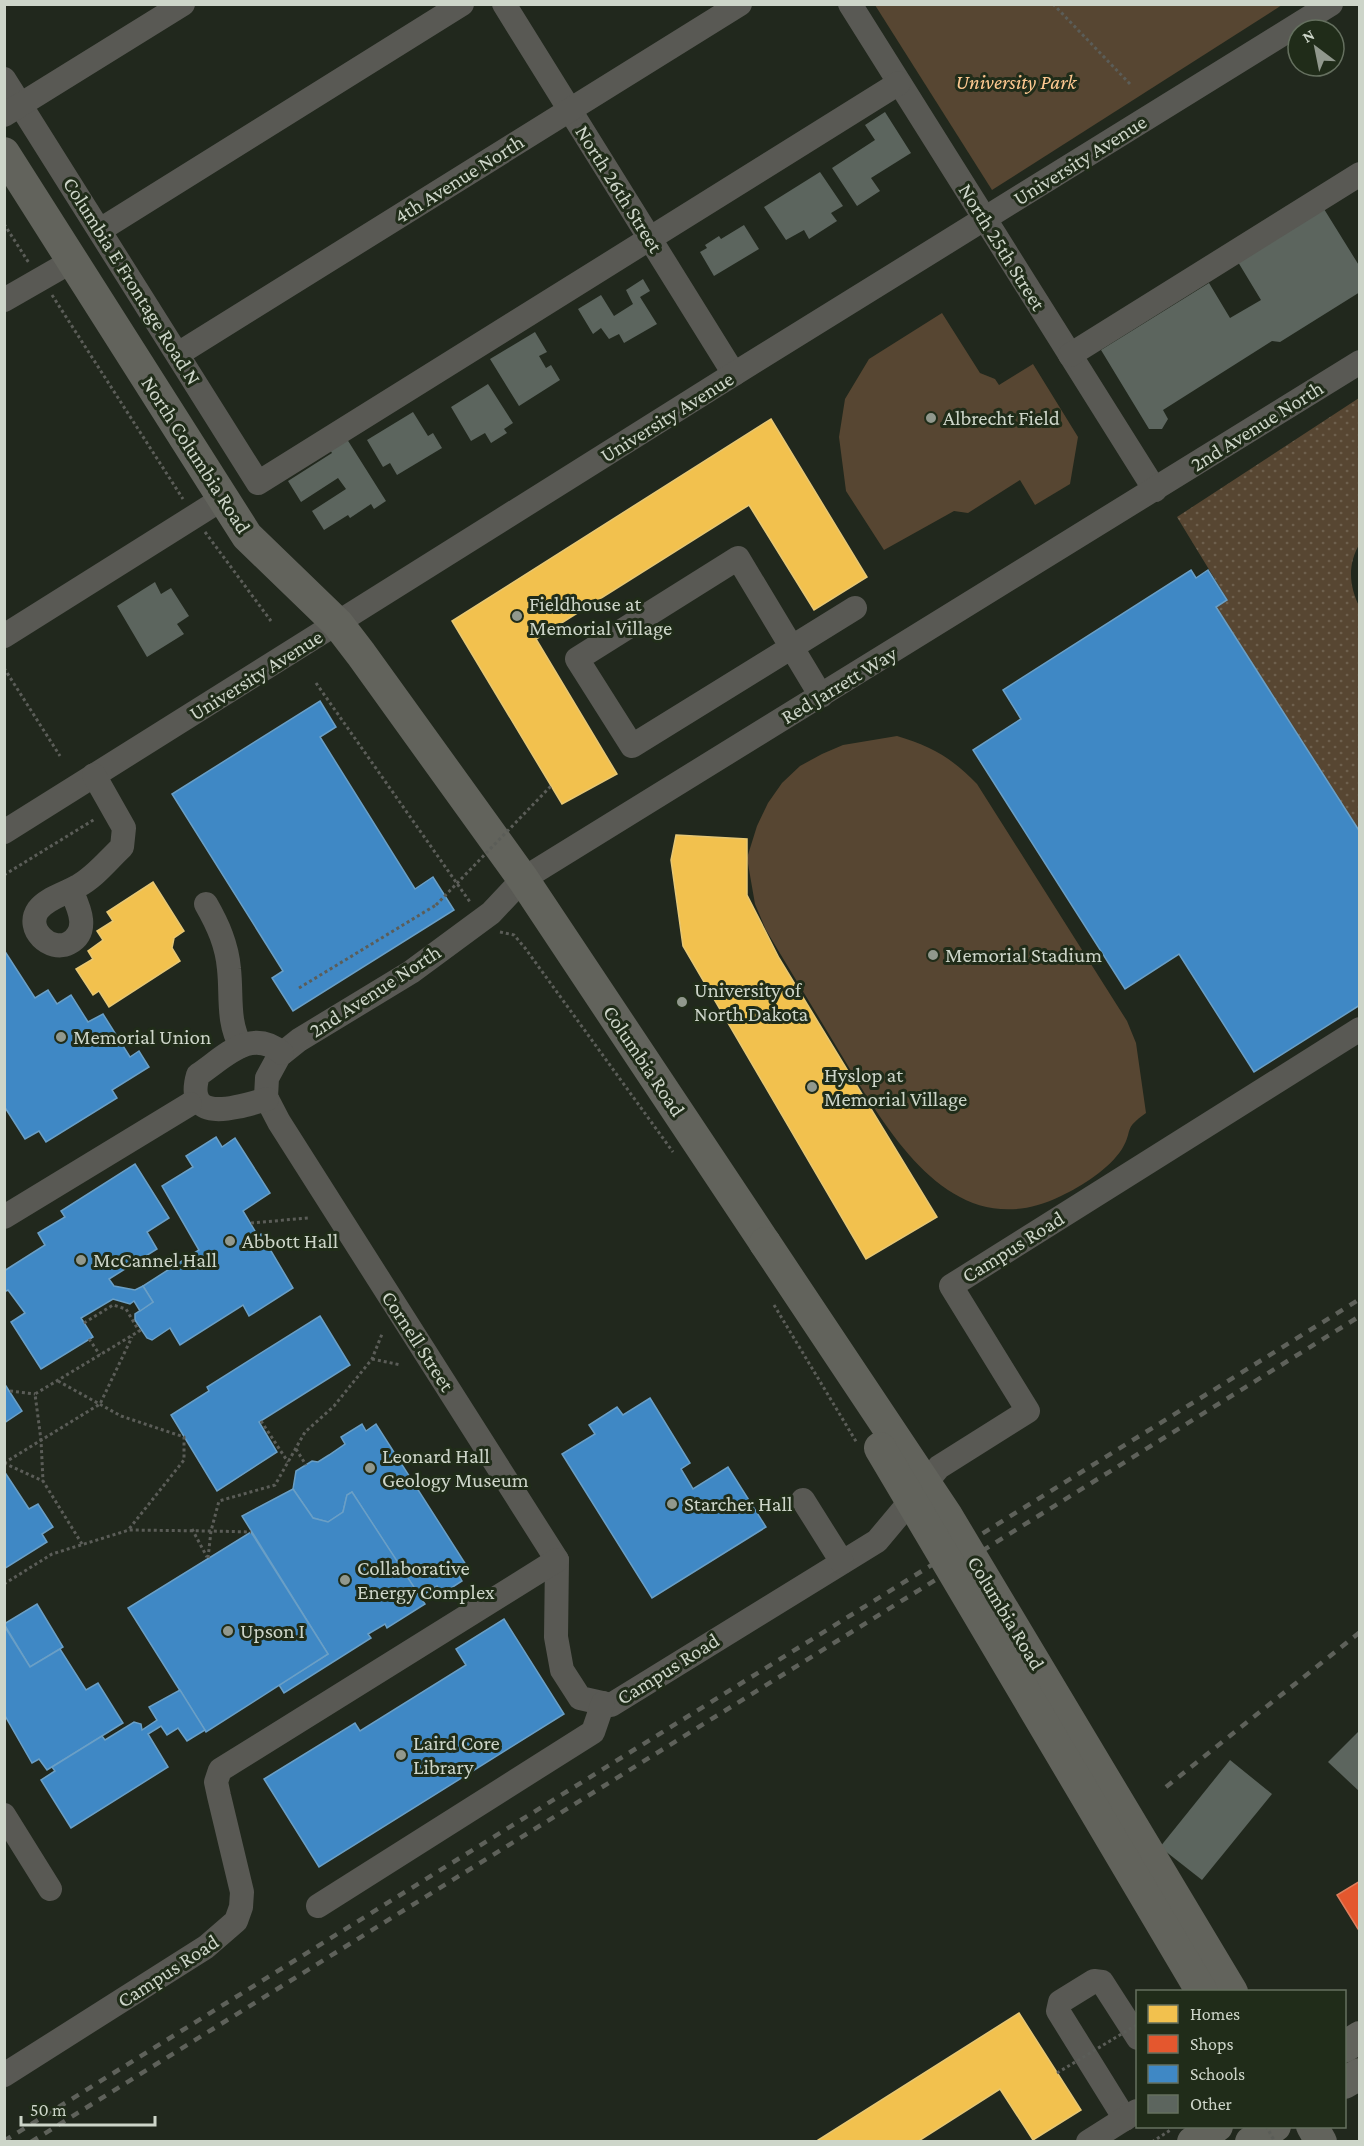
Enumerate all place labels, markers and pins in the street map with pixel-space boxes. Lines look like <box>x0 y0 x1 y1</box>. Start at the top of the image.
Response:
place label: Albrecht Field <box>943 406 1060 430</box>
marker: Albrecht Field <box>924 411 938 425</box>
place label: Fieldhouse at Memorial Village <box>529 592 672 640</box>
marker: Fieldhouse at Memorial Village <box>510 609 524 623</box>
place label: Memorial Stadium <box>945 943 1102 967</box>
marker: Memorial Stadium <box>926 948 940 962</box>
place label: University of North Dakota <box>694 978 809 1026</box>
marker: University of North Dakota <box>675 995 689 1009</box>
place label: Memorial Union <box>73 1025 211 1049</box>
marker: Memorial Union <box>54 1030 68 1044</box>
place label: Hyslop at Memorial Village <box>824 1063 967 1111</box>
marker: Hyslop at Memorial Village <box>805 1080 819 1094</box>
place label: Abbott Hall <box>242 1229 338 1253</box>
marker: Abbott Hall <box>223 1234 237 1248</box>
place label: McCannel Hall <box>93 1248 217 1272</box>
marker: McCannel Hall <box>74 1253 88 1267</box>
place label: Leonard Hall Geology Museum <box>382 1444 529 1492</box>
marker: Leonard Hall Geology Museum <box>363 1461 377 1475</box>
place label: Starcher Hall <box>684 1492 792 1516</box>
marker: Starcher Hall <box>665 1497 679 1511</box>
place label: Collaborative Energy Complex <box>357 1556 495 1604</box>
marker: Collaborative Energy Complex <box>338 1573 352 1587</box>
place label: Upson I <box>240 1619 305 1643</box>
marker: Upson I <box>221 1624 235 1638</box>
place label: Laird Core Library <box>413 1731 500 1779</box>
marker: Laird Core Library <box>394 1748 408 1762</box>

